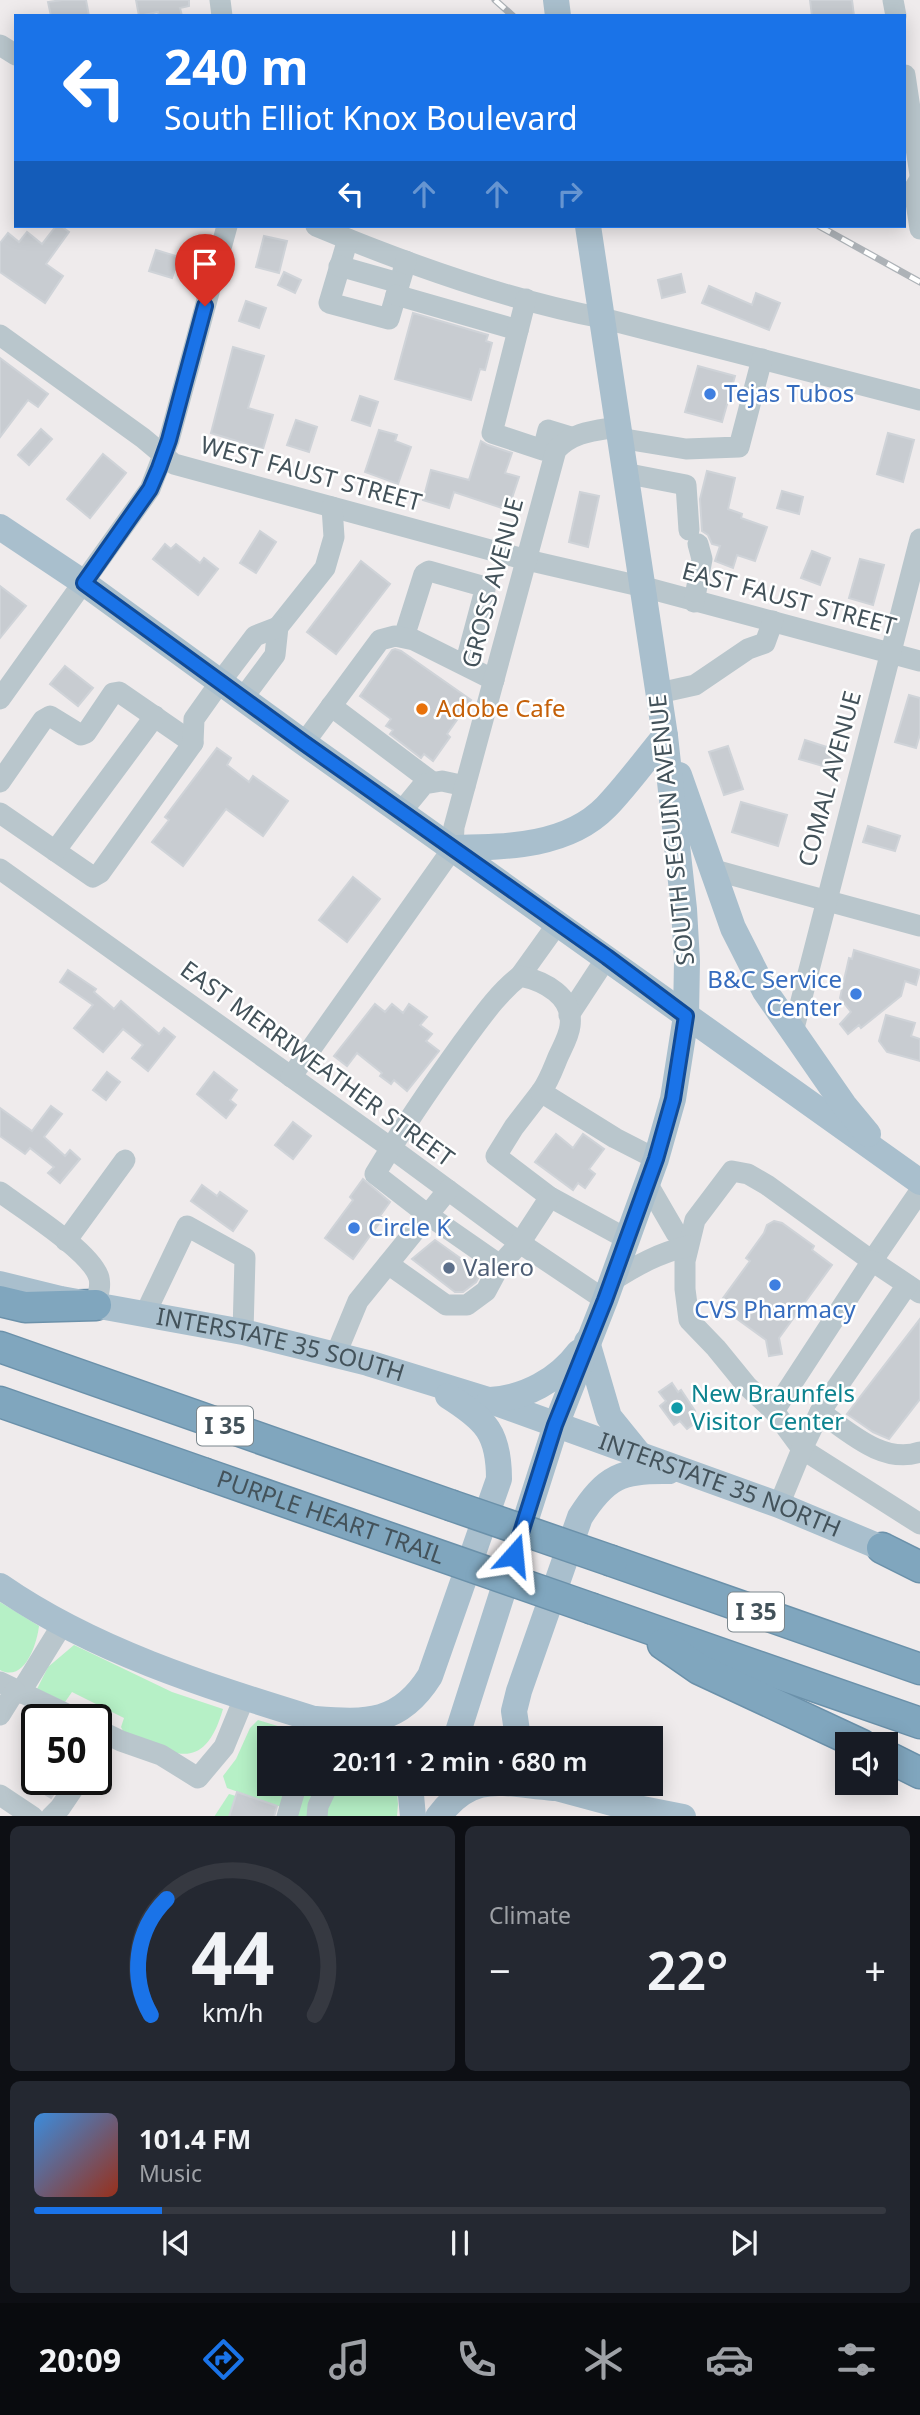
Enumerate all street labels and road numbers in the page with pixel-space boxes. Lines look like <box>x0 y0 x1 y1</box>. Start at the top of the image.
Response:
street label: WEST FAUST STREET <box>197 427 426 518</box>
street label: GROSS AVENUE <box>453 494 530 671</box>
street label: EAST FAUST STREET <box>679 553 901 642</box>
street label: COMAL AVENUE <box>789 687 868 870</box>
street label: SOUTH SEGUIN AVENUE <box>640 693 701 967</box>
street label: EAST MERRIWEATHER STREET <box>174 952 462 1174</box>
street label: INTERSTATE 35 SOUTH <box>154 1299 409 1388</box>
road number: I 35 <box>197 1406 253 1446</box>
street label: INTERSTATE 35 NORTH <box>595 1423 847 1544</box>
street label: PURPLE HEART TRAIL <box>213 1461 449 1571</box>
road number: I 35 <box>728 1592 784 1632</box>

